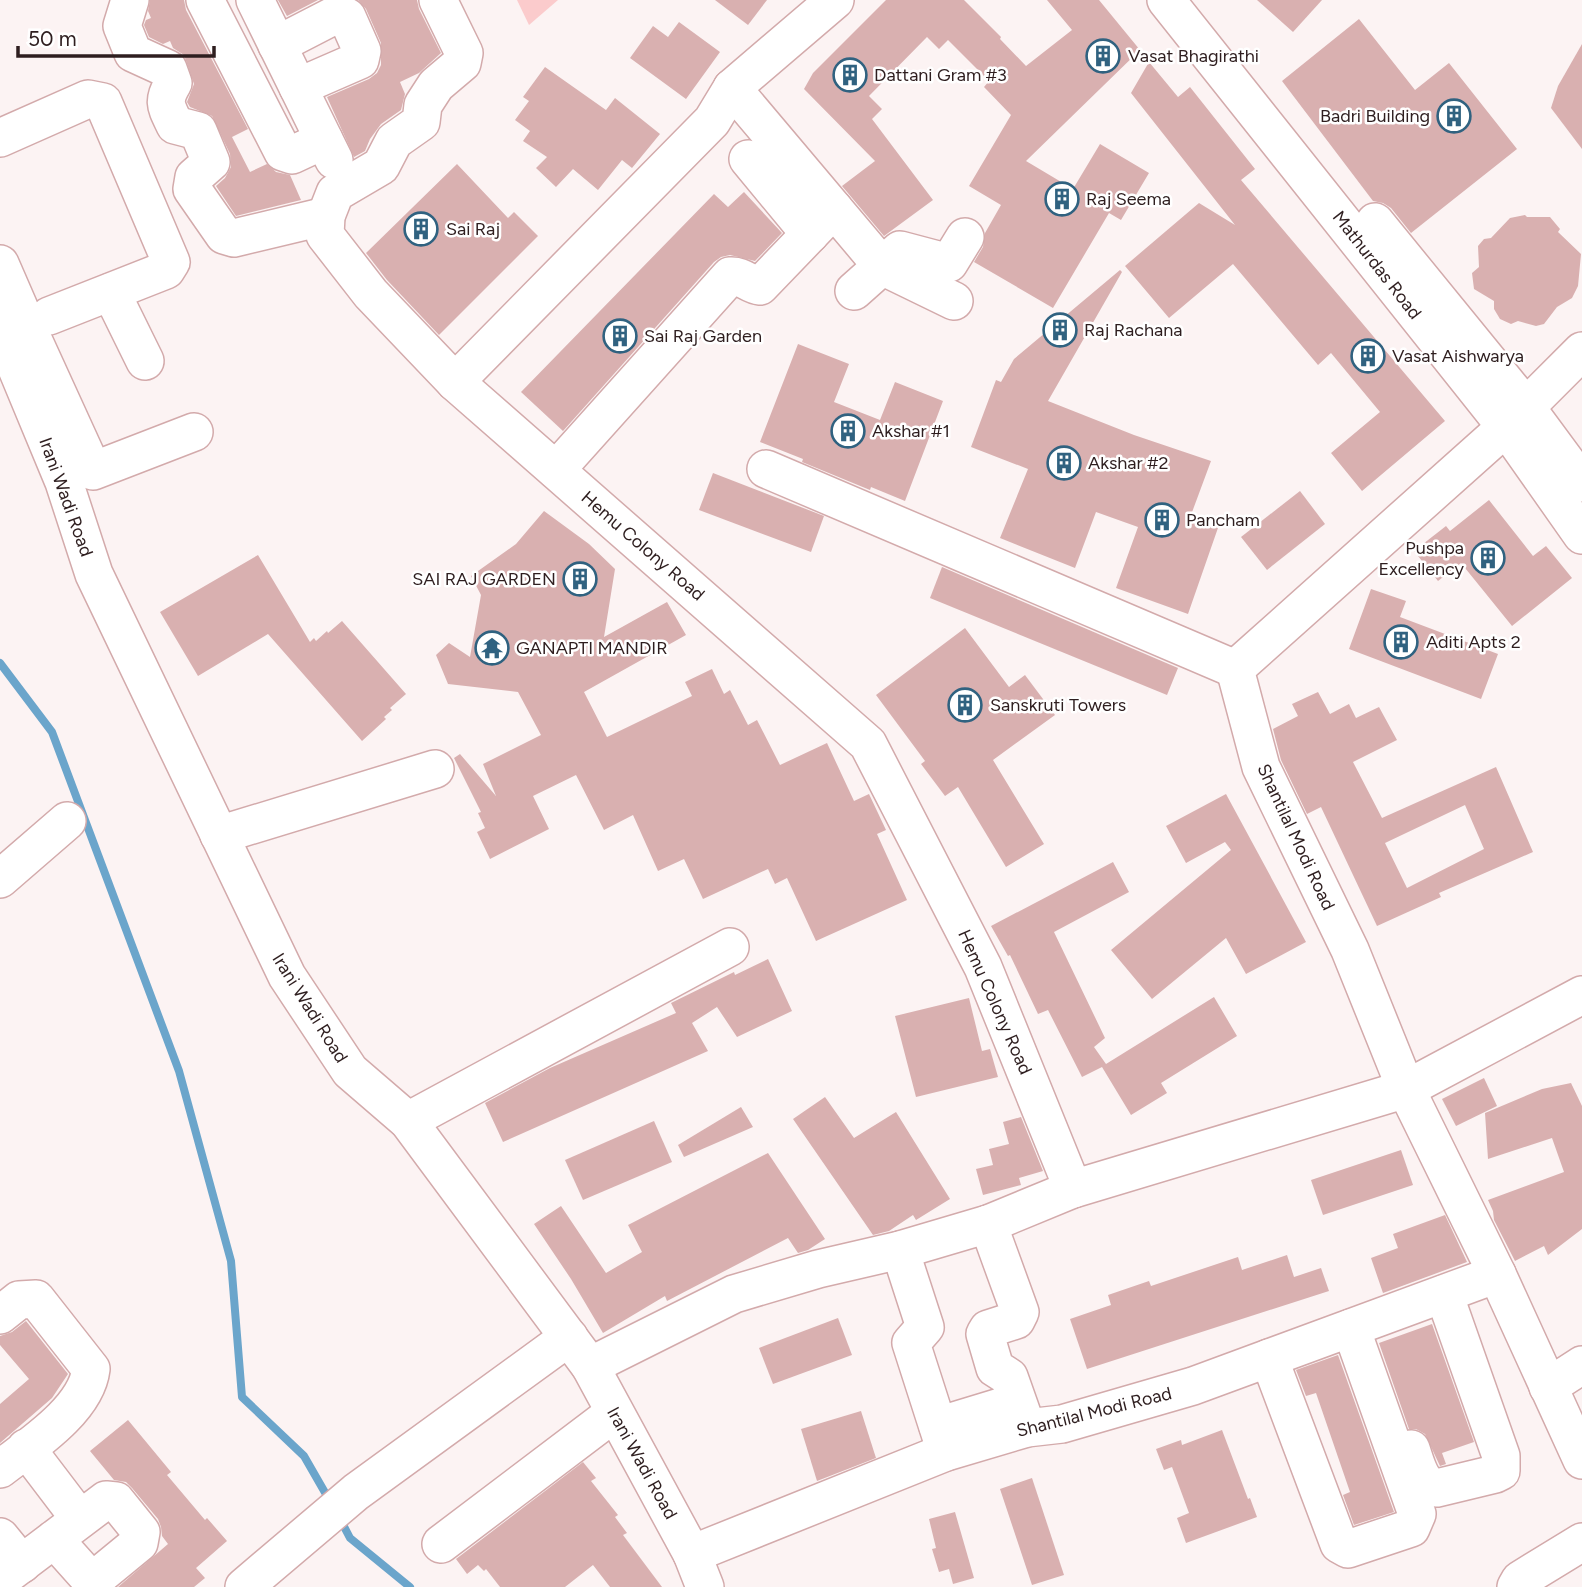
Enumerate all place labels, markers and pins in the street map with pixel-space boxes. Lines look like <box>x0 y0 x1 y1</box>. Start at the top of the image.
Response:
building icon: Vasat Bhagirathi <box>1084 37 1122 75</box>
place label: Vasat Bhagirathi <box>1128 45 1259 67</box>
building icon: Dattani Gram #3 <box>831 56 869 94</box>
place label: Dattani Gram #3 <box>874 64 1007 86</box>
building icon: Badri Building <box>1435 97 1473 135</box>
place label: Badri Building <box>1320 105 1430 127</box>
building icon: Raj Seema <box>1043 180 1081 218</box>
place label: Raj Seema <box>1086 188 1171 210</box>
building icon: Sai Raj <box>402 210 440 248</box>
place label: Sai Raj <box>446 218 500 240</box>
building icon: Raj Rachana <box>1041 311 1079 349</box>
building icon: Sai Raj Garden <box>601 317 639 355</box>
place label: Raj Rachana <box>1084 319 1182 341</box>
place label: Sai Raj Garden <box>644 325 762 347</box>
building icon: Vasat Aishwarya <box>1349 337 1387 375</box>
place label: Vasat Aishwarya <box>1392 345 1524 367</box>
building icon: Akshar #1 <box>829 412 867 450</box>
place label: Akshar #1 <box>872 420 950 442</box>
building icon: Akshar #2 <box>1045 444 1083 482</box>
place label: Akshar #2 <box>1088 452 1168 474</box>
building icon: Pancham <box>1143 501 1181 539</box>
place label: Pancham <box>1186 509 1260 531</box>
place label: Pushpa Excellency <box>1379 537 1465 580</box>
building icon: Pushpa Excellency <box>1469 539 1507 577</box>
building icon: SAI RAJ GARDEN <box>561 560 599 598</box>
place label: SAI RAJ GARDEN <box>412 568 556 590</box>
building icon: Aditi Apts 2 <box>1382 623 1420 661</box>
temple icon: GANAPTI MANDIR <box>473 629 511 667</box>
place label: Aditi Apts 2 <box>1426 631 1521 653</box>
place label: GANAPTI MANDIR <box>516 637 667 659</box>
building icon: Sanskruti Towers <box>946 686 984 724</box>
place label: Sanskruti Towers <box>990 694 1126 716</box>

